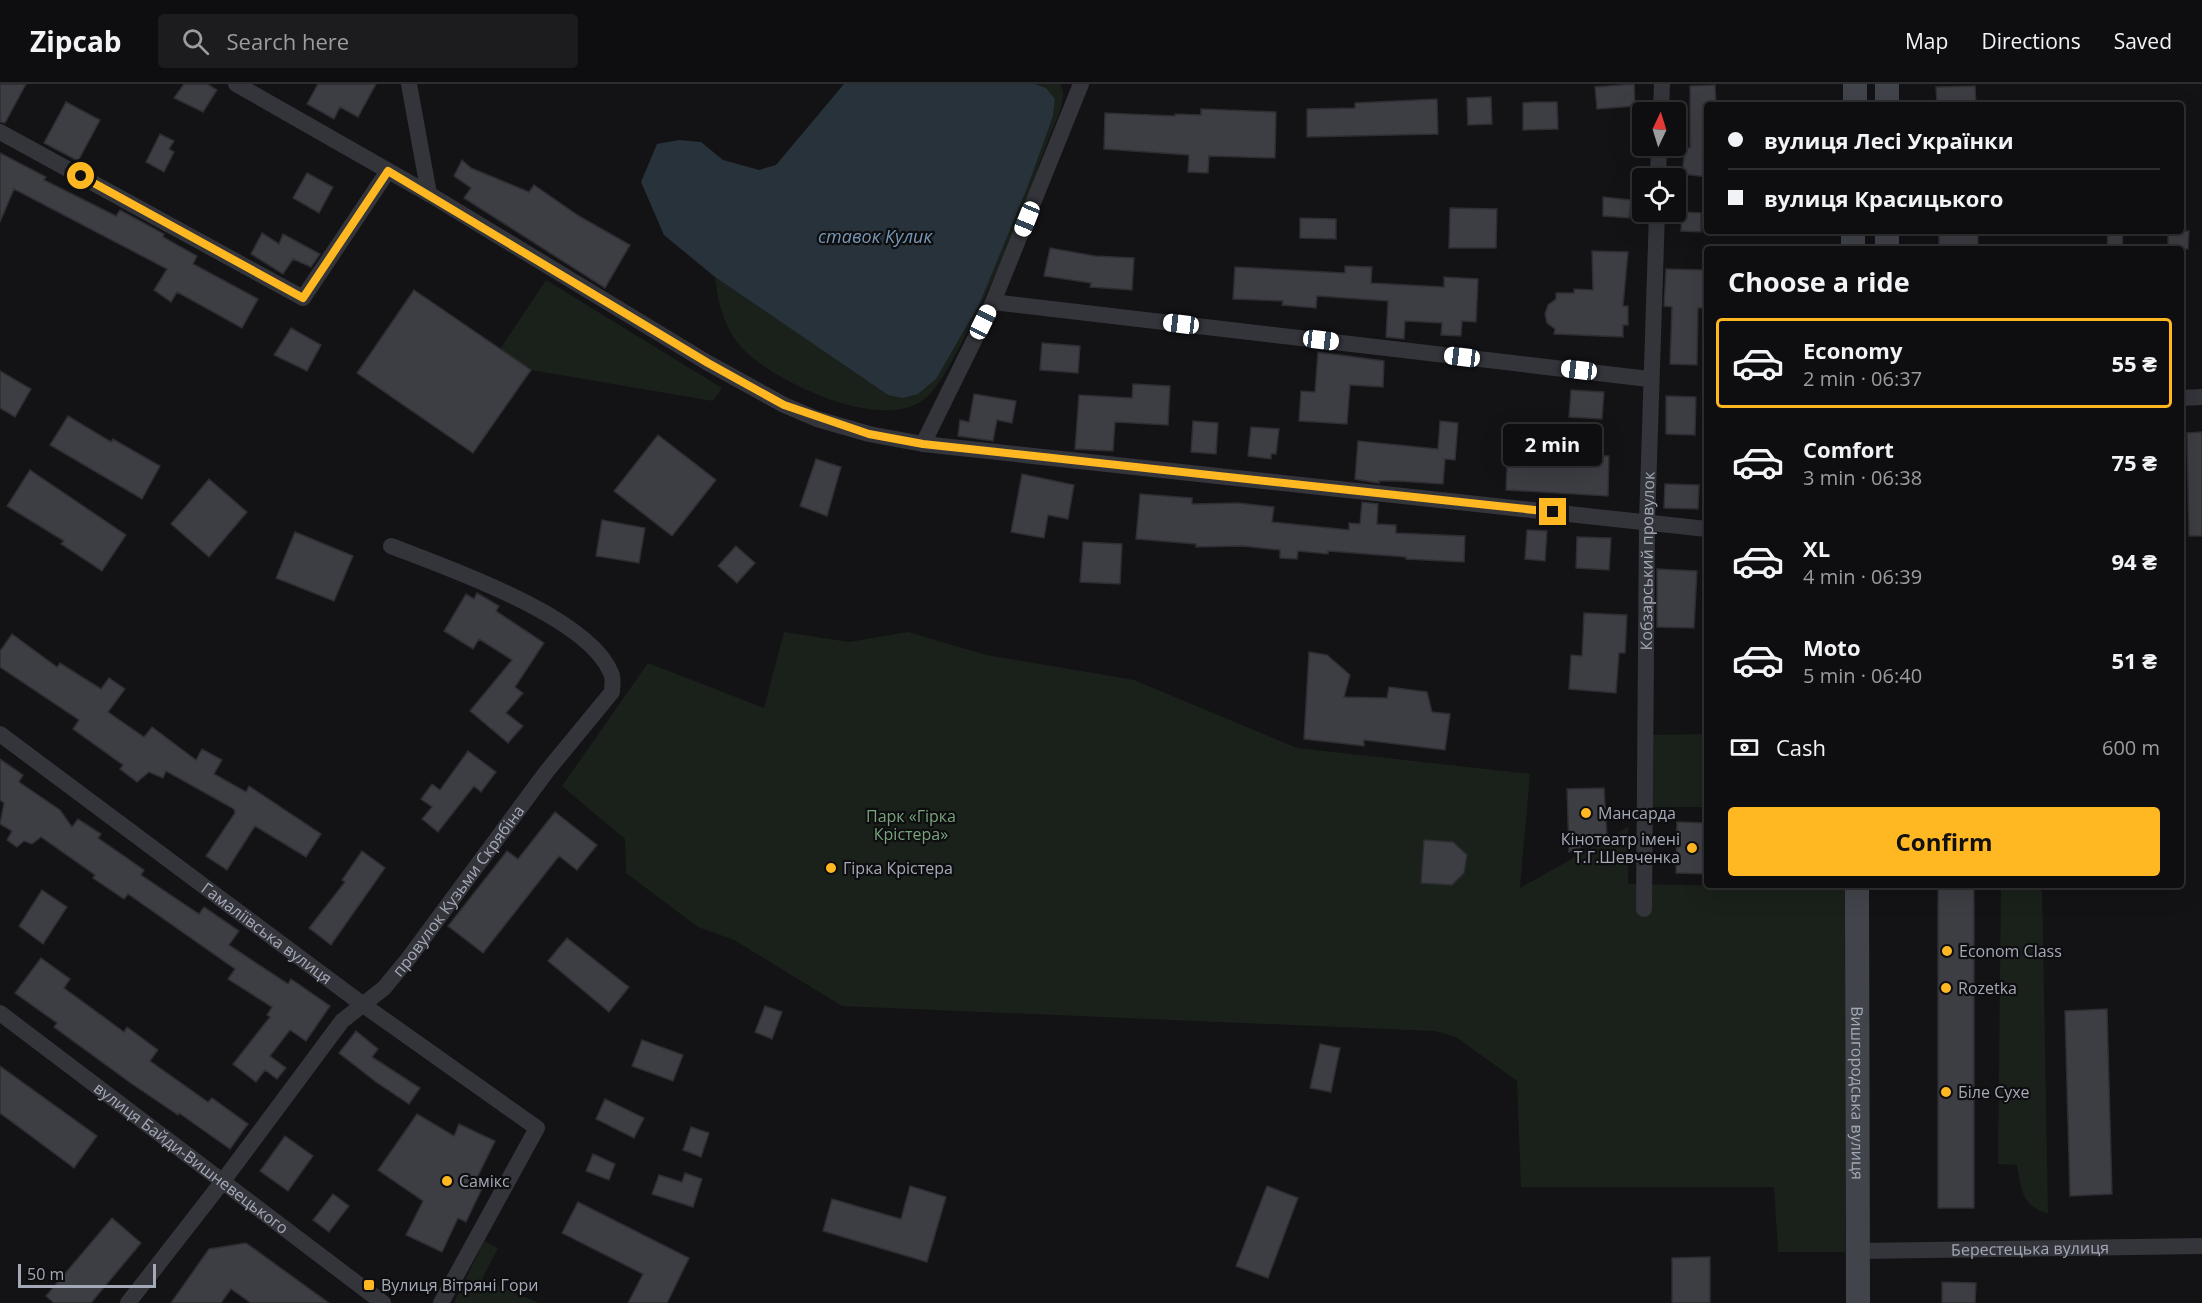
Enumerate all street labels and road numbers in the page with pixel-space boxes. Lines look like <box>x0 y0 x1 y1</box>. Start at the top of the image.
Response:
street label: Кобзарський провулок <box>1635 471 1660 650</box>
street label: провулок Кузьми Скрябіна <box>387 800 529 981</box>
street label: Гамаліївська вулиця <box>197 877 337 989</box>
street label: Вишгородська вулиця <box>1846 1006 1869 1180</box>
street label: вулиця Байди-Вишневецького <box>89 1077 293 1239</box>
street label: Берестецька вулиця <box>1951 1236 2109 1261</box>

